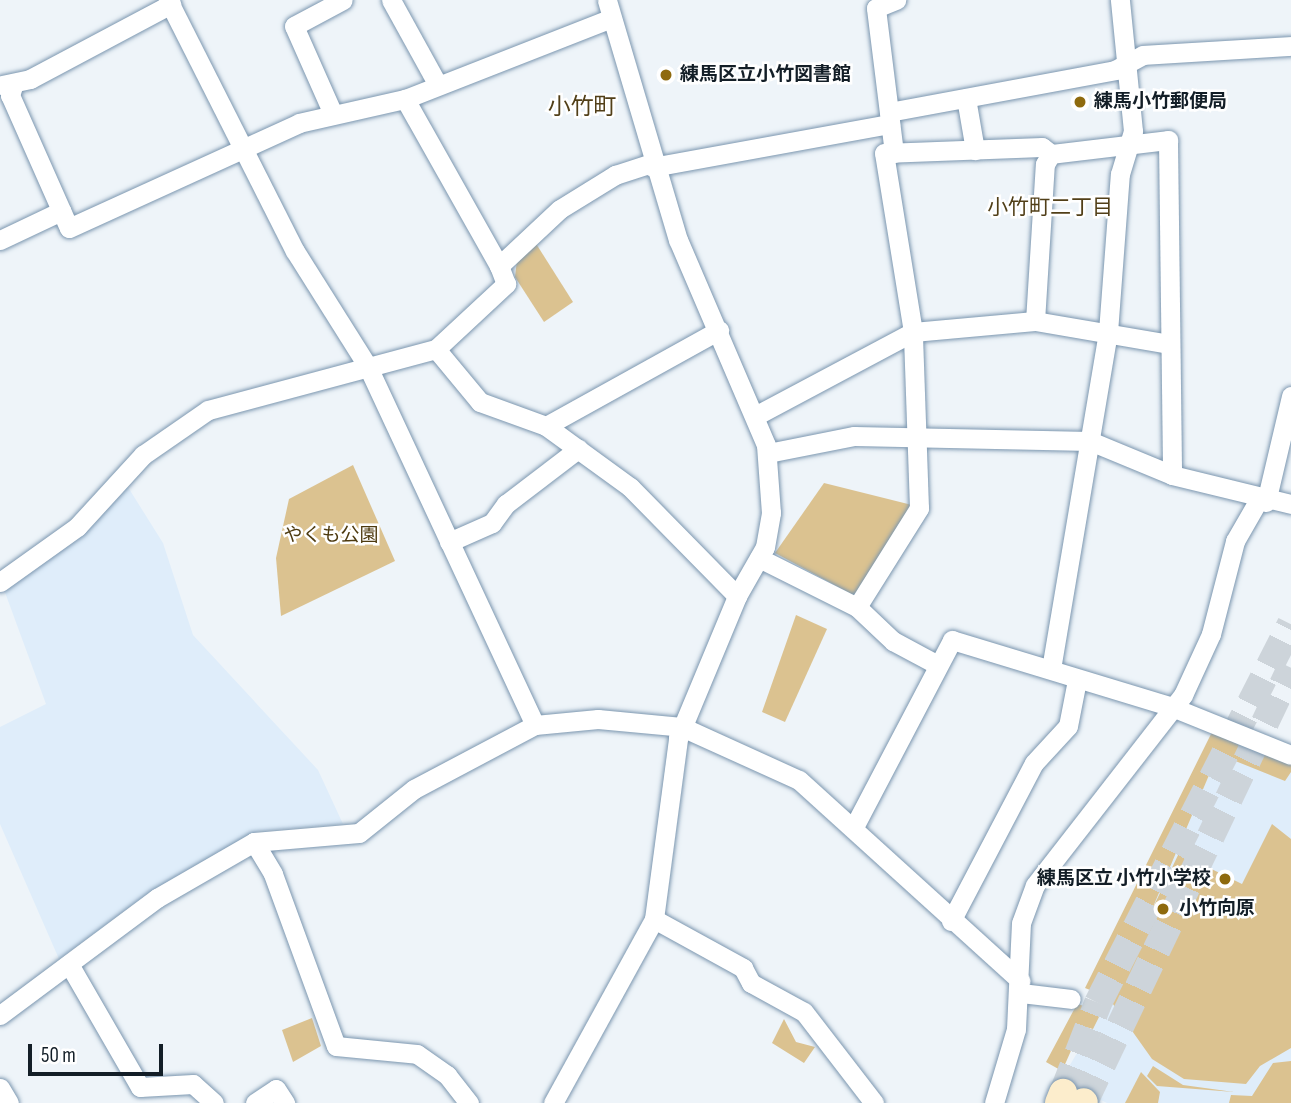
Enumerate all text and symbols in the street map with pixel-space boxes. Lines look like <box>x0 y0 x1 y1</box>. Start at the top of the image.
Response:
place label: 練馬区立小竹図書館 <box>680 64 851 86</box>
marker: 練馬区立小竹図書館 <box>658 67 674 83</box>
place label: 練馬小竹郵便局 <box>1094 91 1227 113</box>
district label: 小竹町 <box>548 93 616 121</box>
marker: 練馬小竹郵便局 <box>1072 94 1088 110</box>
district label: 小竹町二丁目 <box>987 195 1113 221</box>
park label: やくも公園 <box>284 525 378 547</box>
place label: 練馬区立 小竹小学校 <box>1037 868 1211 890</box>
marker: 練馬区立 小竹小学校 <box>1217 871 1233 887</box>
place label: 小竹向原 <box>1179 898 1255 920</box>
marker: 小竹向原 <box>1153 899 1173 919</box>
scale bar <box>32 1030 166 1074</box>
text: 50 m <box>41 1043 76 1068</box>

